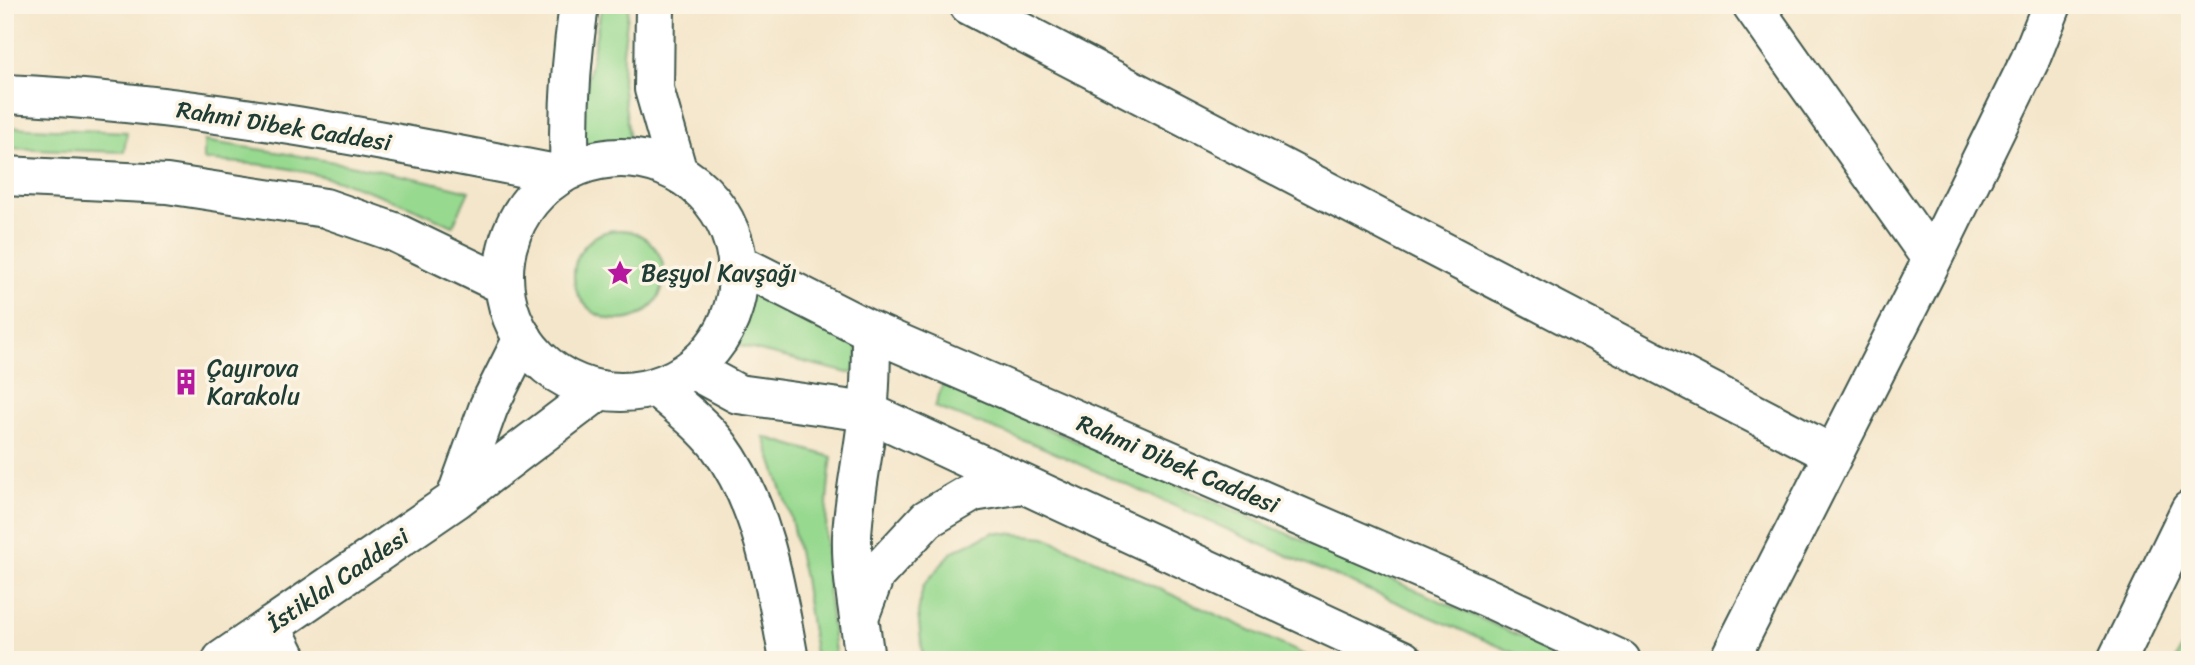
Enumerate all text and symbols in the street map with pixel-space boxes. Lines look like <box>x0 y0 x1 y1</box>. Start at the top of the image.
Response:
street label: Rahmi Dibek Caddesi <box>174 88 396 164</box>
place label: Beşyol Kavşağı <box>641 252 797 294</box>
place icon: Beşyol Kavşağı <box>605 258 635 288</box>
place label: Çayırova Karakolu <box>207 347 300 417</box>
building icon: Çayırova Karakolu <box>171 367 201 397</box>
street label: Rahmi Dibek Caddesi <box>1070 402 1287 526</box>
street label: İstiklal Caddesi <box>257 516 419 644</box>

